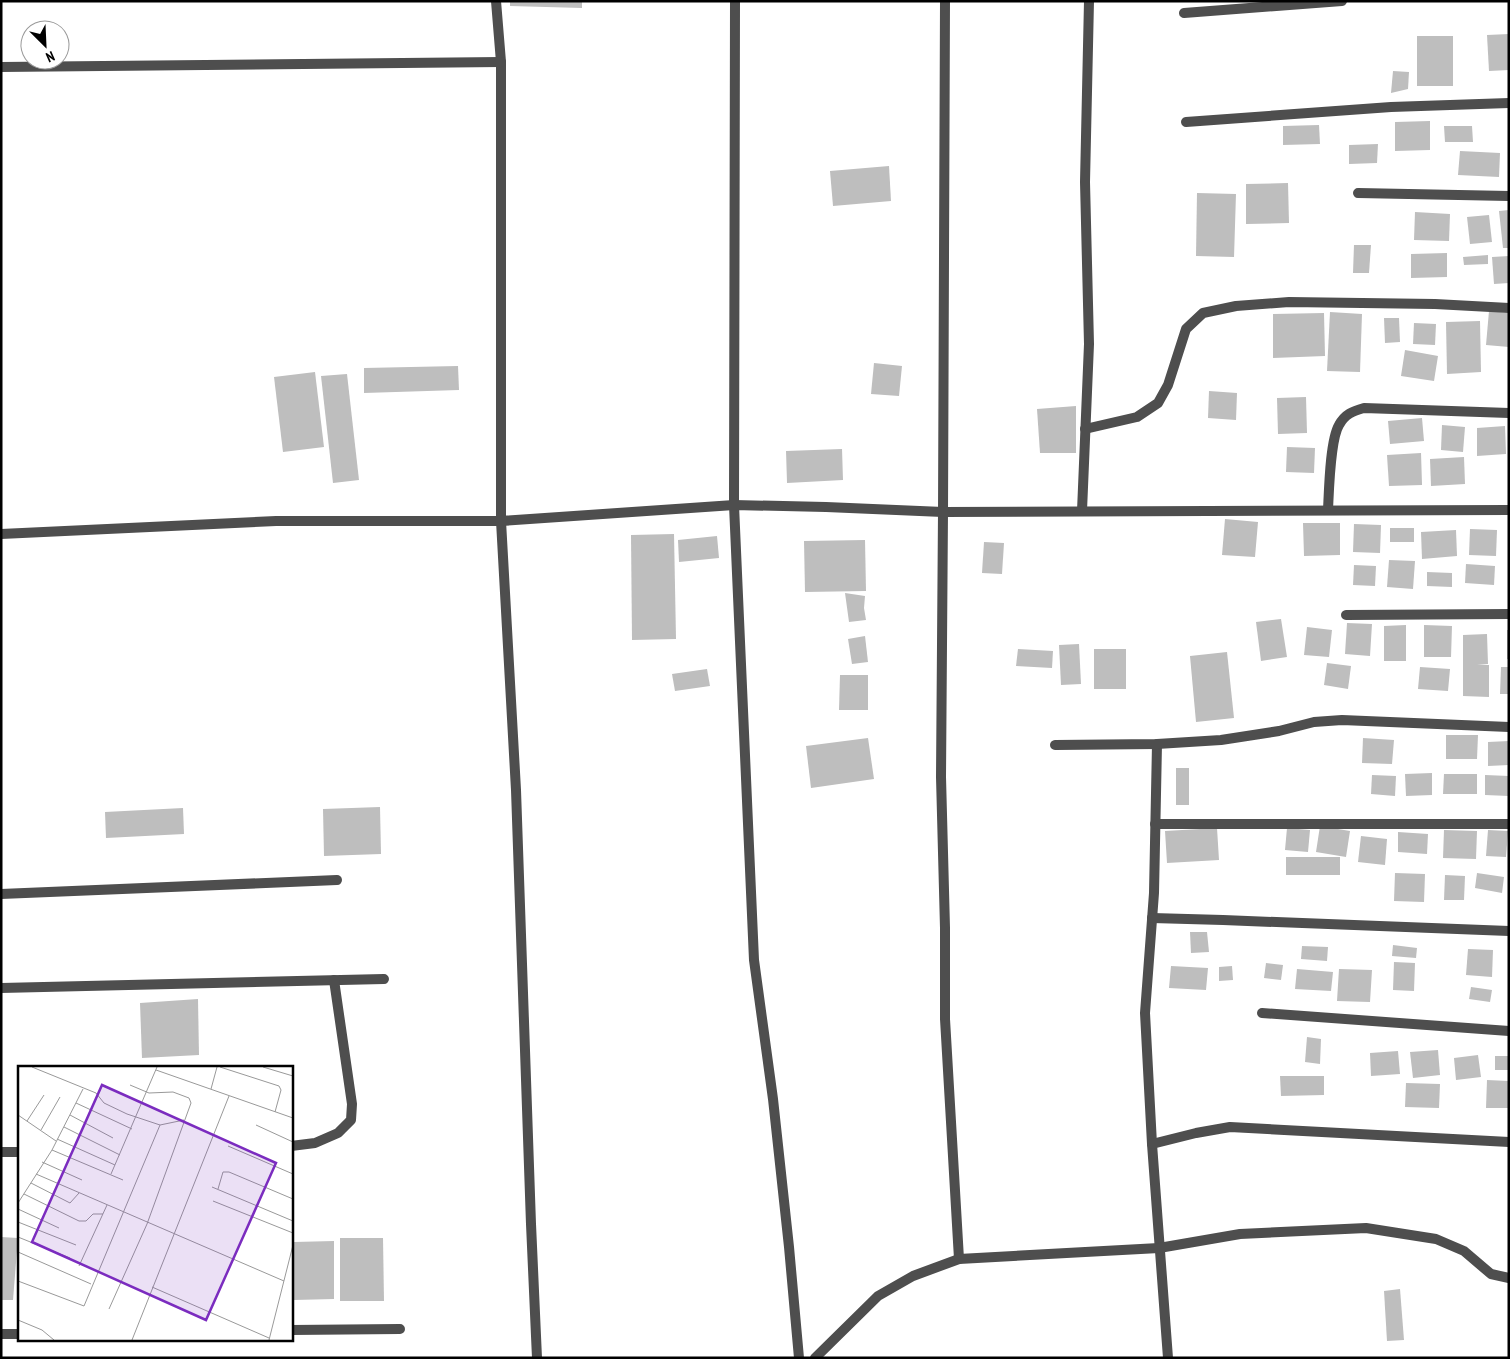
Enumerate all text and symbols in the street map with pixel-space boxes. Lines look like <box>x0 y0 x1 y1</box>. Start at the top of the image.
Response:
north arrow <box>20 20 70 70</box>
text: N <box>43 47 57 67</box>
inset map <box>18 1066 292 1342</box>

